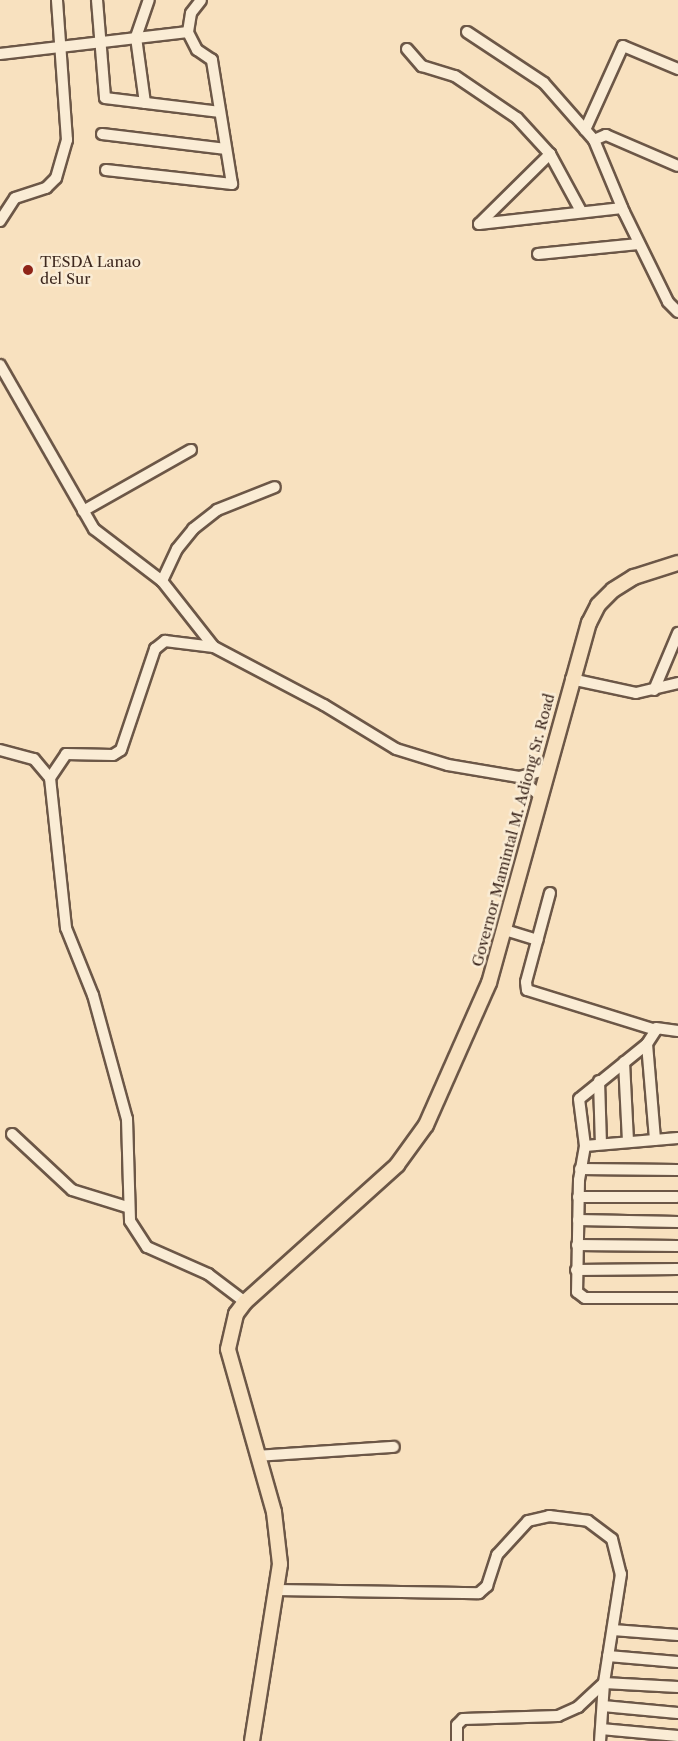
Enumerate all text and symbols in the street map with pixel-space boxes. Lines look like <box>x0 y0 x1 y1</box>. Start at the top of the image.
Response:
place label: TESDA Lanao del Sur <box>40 252 142 287</box>
marker: TESDA Lanao del Sur <box>21 263 35 277</box>
street label: Governor Mamintal M. Adiong Sr. Road <box>468 691 558 969</box>

